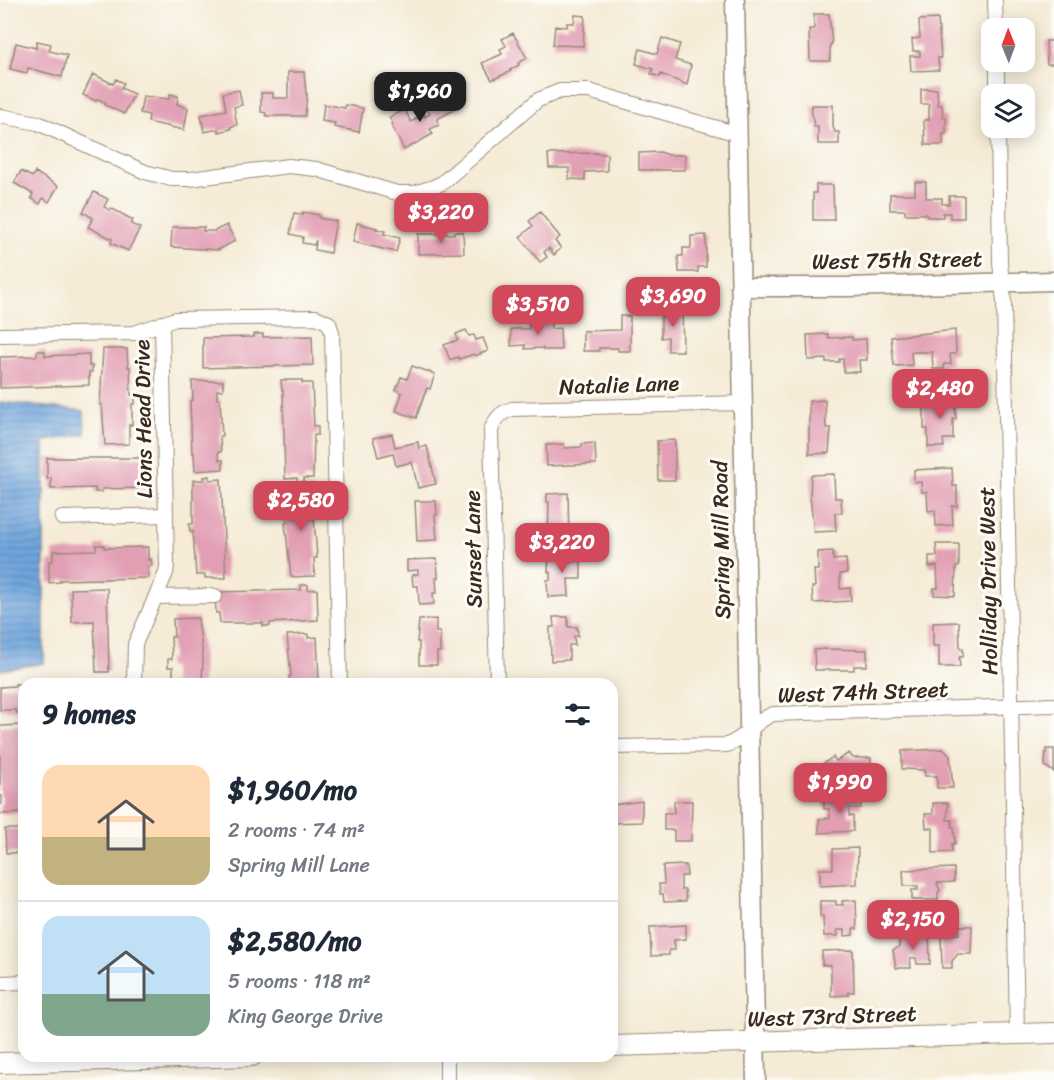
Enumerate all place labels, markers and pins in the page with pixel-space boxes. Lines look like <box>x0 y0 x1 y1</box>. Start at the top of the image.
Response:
pin: $1,960 <box>371 72 469 123</box>
pin: $3,220 <box>392 193 490 244</box>
pin: $3,690 <box>624 277 722 328</box>
pin: $3,510 <box>489 285 587 336</box>
pin: $2,480 <box>891 369 989 420</box>
pin: $2,580 <box>252 481 350 532</box>
pin: $3,220 <box>513 523 611 574</box>
pin: $1,990 <box>791 763 889 814</box>
pin: $2,150 <box>864 900 962 951</box>

